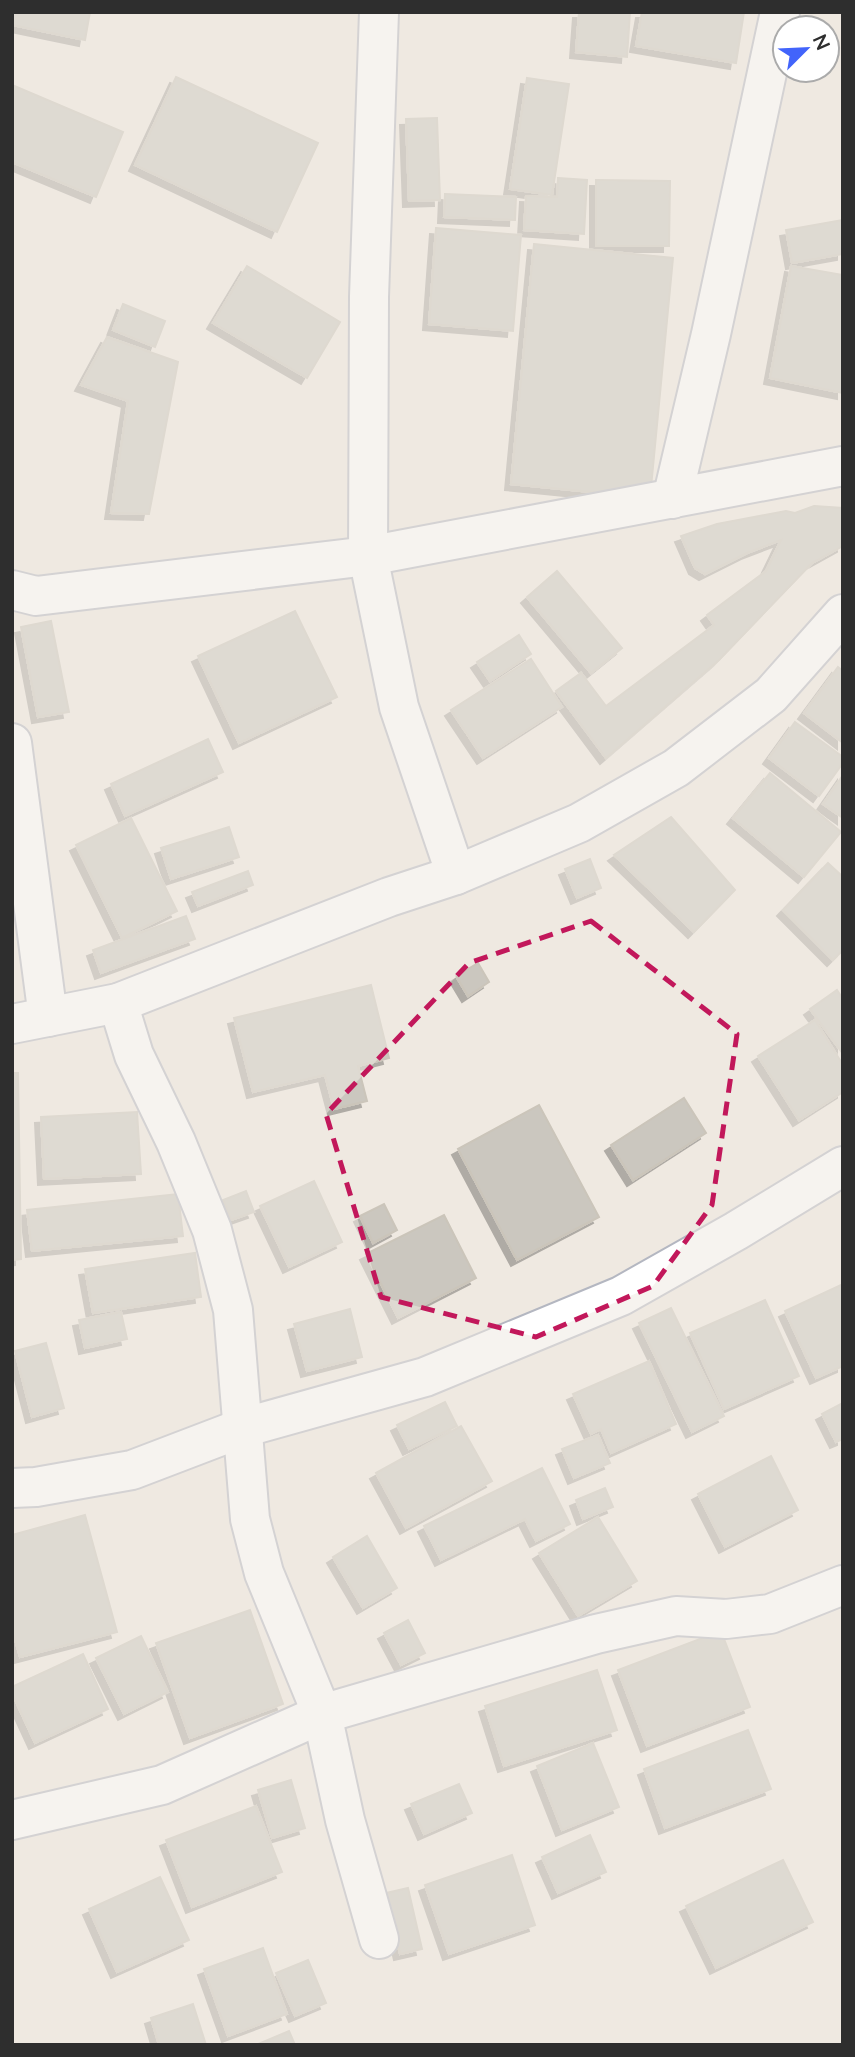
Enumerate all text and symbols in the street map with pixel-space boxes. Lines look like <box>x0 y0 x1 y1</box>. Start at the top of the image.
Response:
north arrow <box>771 14 841 84</box>
text: N <box>809 31 835 53</box>

